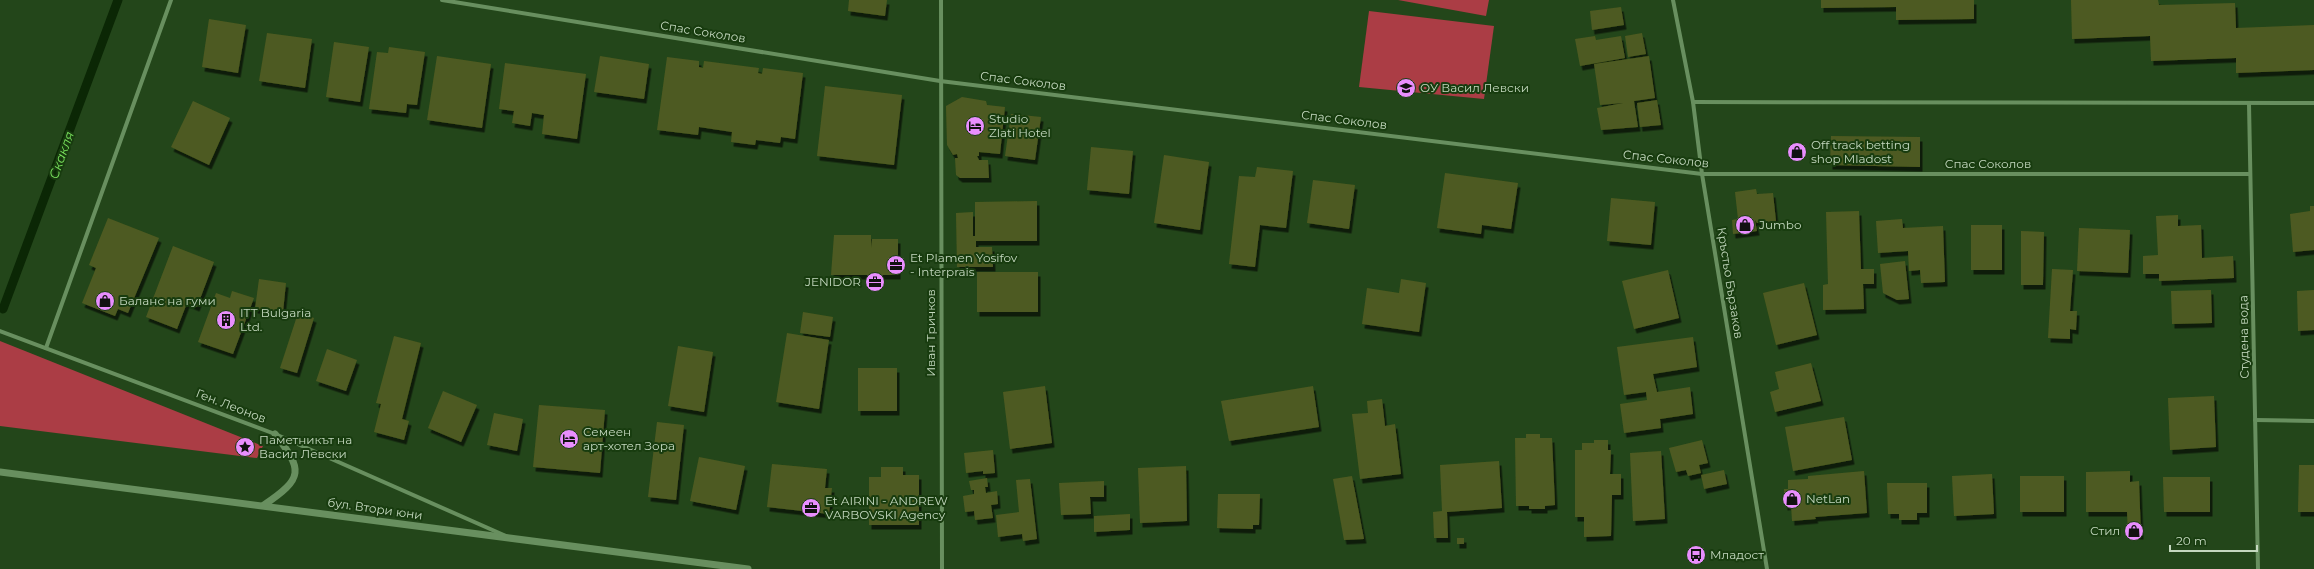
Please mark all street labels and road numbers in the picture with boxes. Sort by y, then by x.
street label: Спас Соколов [659,17,747,46]
street label: Спас Соколов [979,68,1067,93]
street label: Спас Соколов [1300,107,1388,132]
street label: Спас Соколов [1622,147,1710,170]
street label: Спас Соколов [1945,156,2031,171]
street label: Кръстьо Бързаков [1714,226,1747,340]
street label: Иван Тричков [923,289,938,377]
street label: Студена вода [2235,295,2252,379]
street label: Ген. Леонов [194,385,268,426]
street label: бул. Втори юни [327,494,424,523]

